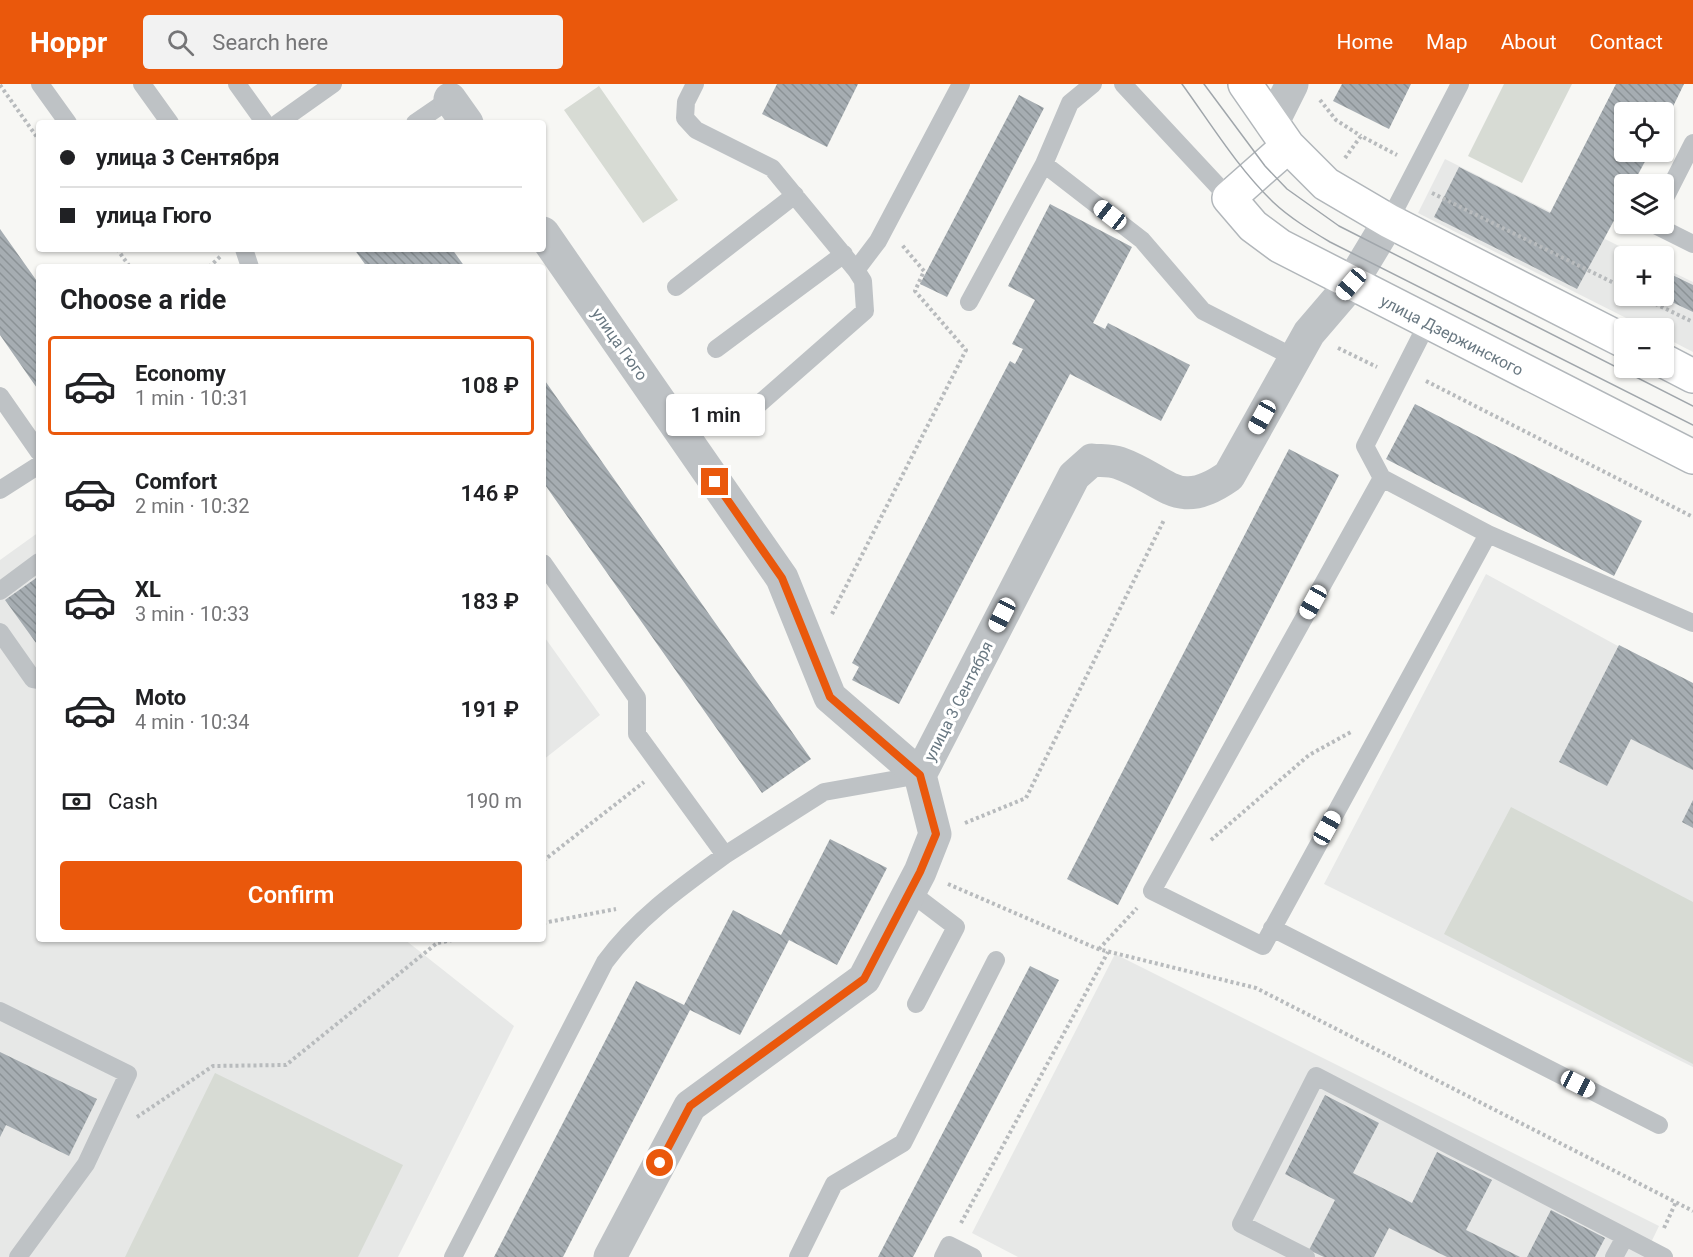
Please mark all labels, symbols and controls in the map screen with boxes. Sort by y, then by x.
search box [143,15,563,69]
text: Hoppr [30,26,107,59]
icon: search [164,26,197,59]
text: Search here [212,30,328,55]
text: Home [1337,30,1393,54]
text: Map [1426,30,1468,54]
text: About [1501,30,1557,54]
text: Contact [1590,30,1663,54]
map controls [1614,102,1674,378]
button: locate [1614,102,1674,162]
text: улица 3 Сентября [96,145,280,170]
button: layers [1614,174,1674,234]
car [1090,197,1130,233]
text: улица Гюго [96,203,212,228]
button: + [1614,246,1674,306]
car [1332,265,1370,303]
text: Choose a ride [60,284,226,316]
street label: улица Дзержинского [1377,291,1526,380]
street label: улица Гюго [588,304,651,384]
button: − [1614,318,1674,378]
icon: car [63,359,117,413]
text: Economy [135,361,226,386]
text: 108 ₽ [461,373,519,398]
text: 1 min · 10:31 [135,386,250,410]
callout: 1 min [666,395,764,437]
car [1245,397,1279,437]
text: 1 min [690,403,741,427]
icon: car [63,467,117,521]
route end [701,468,728,495]
text: Comfort [135,469,217,494]
text: 146 ₽ [461,481,519,506]
text: 2 min · 10:32 [135,494,250,518]
icon: car [63,575,117,629]
text: XL [135,577,161,602]
car [1296,582,1330,622]
text: 183 ₽ [461,589,519,614]
car [986,595,1018,635]
text: 3 min · 10:33 [135,602,250,626]
street label: улица 3 Сентября [920,638,997,764]
icon: car [63,683,117,737]
text: Moto [135,685,186,710]
text: 191 ₽ [461,697,519,722]
text: 4 min · 10:34 [135,710,250,734]
icon: cash [60,785,93,818]
text: Cash [108,789,158,814]
text: 190 m [466,789,522,813]
car [1310,808,1344,848]
button: Confirm [60,861,522,930]
car [1558,1068,1598,1100]
route start [646,1149,673,1176]

